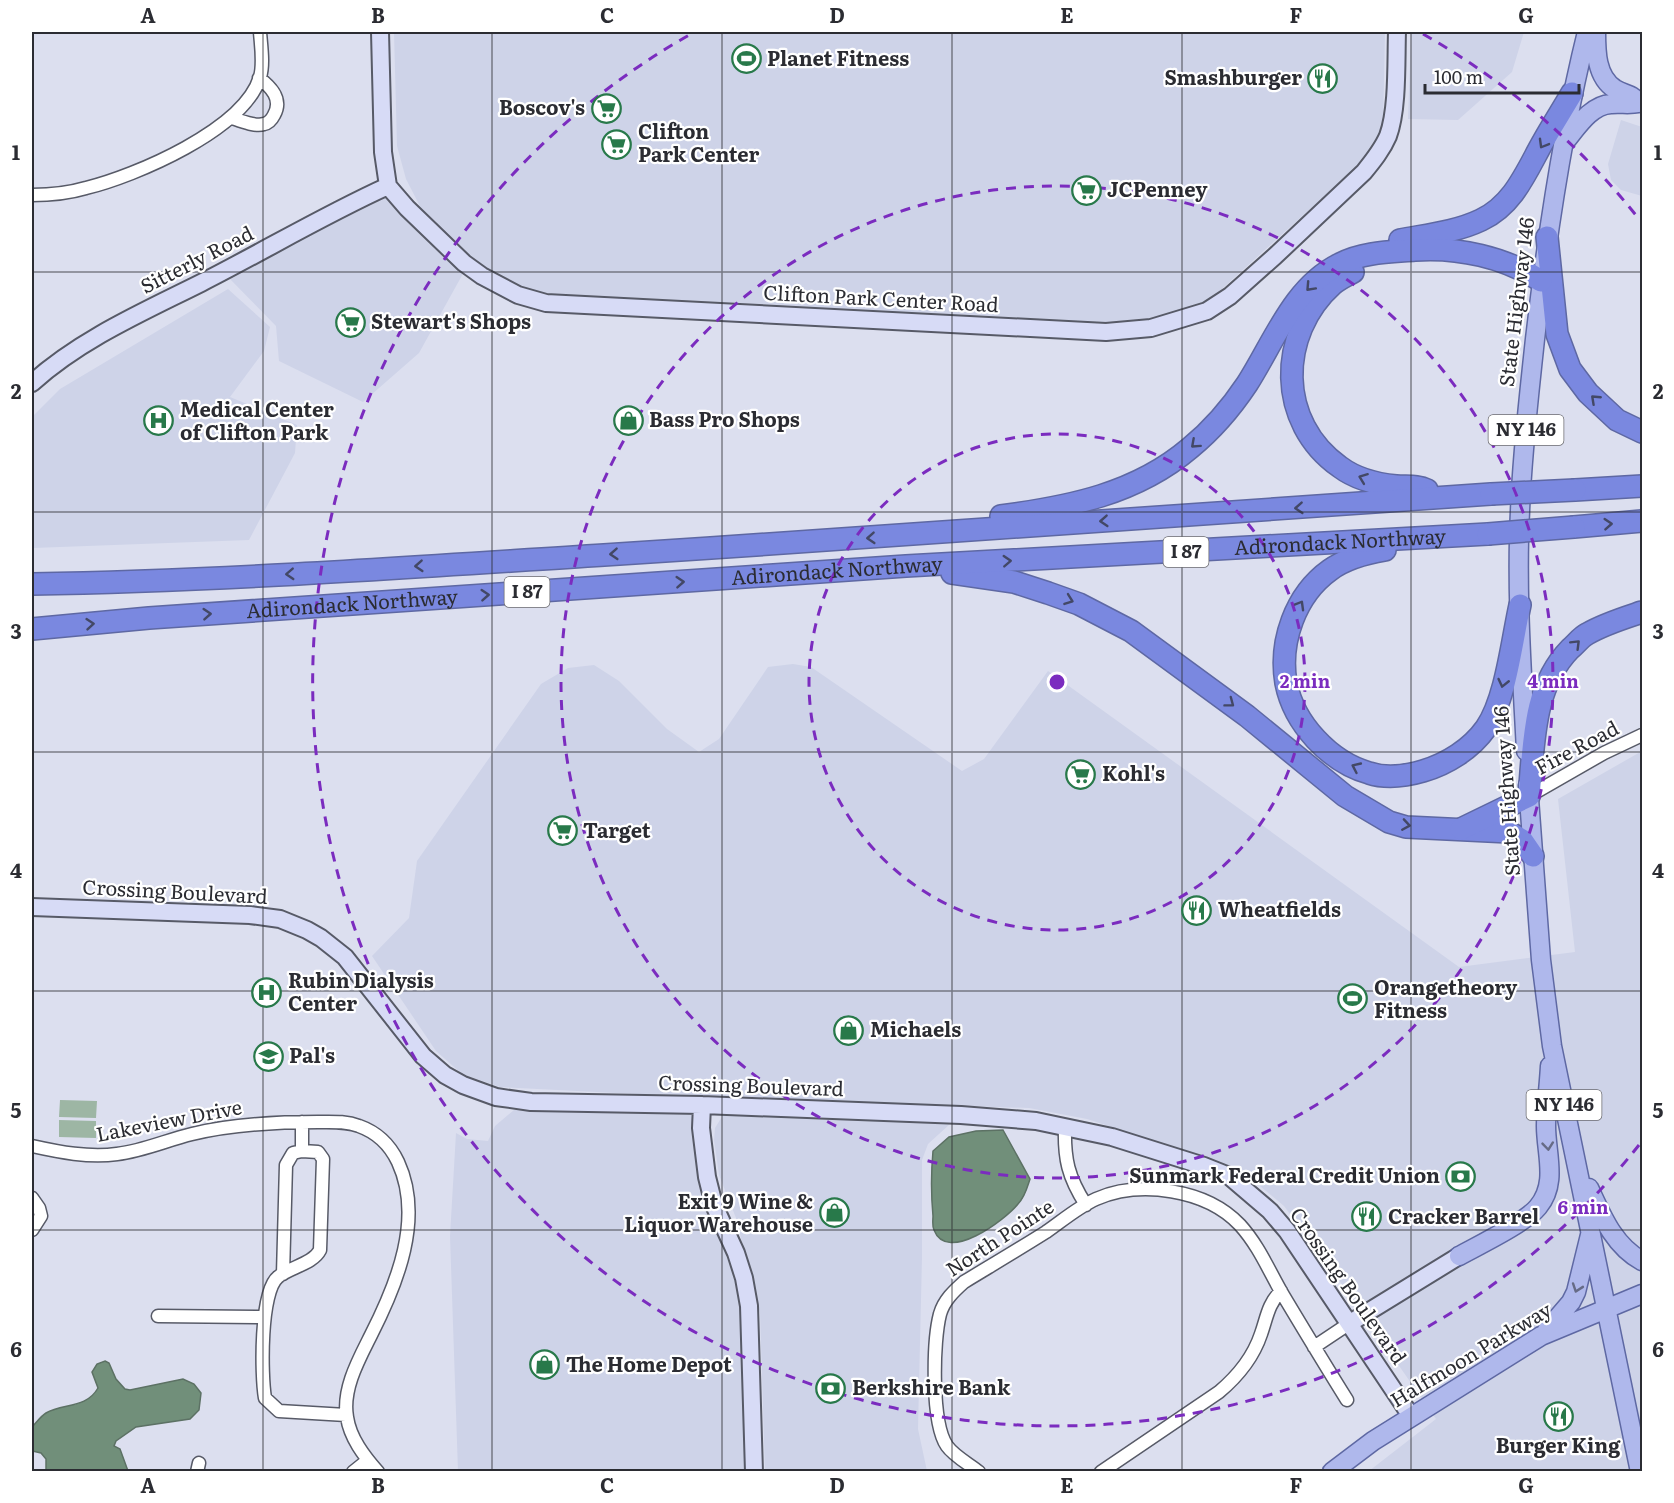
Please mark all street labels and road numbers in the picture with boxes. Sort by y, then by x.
street label: State Highway 146 [1490,215,1540,388]
street label: Sitterly Road [134,217,258,300]
street label: Clifton Park Center Road [763,276,999,318]
road number: NY 146 [1488,415,1564,445]
street label: Adirondack Northway [1233,519,1447,561]
road number: I 87 [1164,537,1208,567]
street label: Adirondack Northway [730,547,944,591]
road number: I 87 [504,577,550,607]
street label: Adirondack Northway [245,580,459,624]
street label: State Highway 146 [1484,705,1526,877]
street label: Fire Road [1529,712,1623,781]
street label: Crossing Boulevard [82,870,269,910]
street label: Crossing Boulevard [658,1066,844,1102]
street label: Lakeview Drive [93,1090,244,1148]
road number: NY 146 [1526,1090,1602,1120]
street label: North Pointe [939,1190,1059,1283]
street label: Crossing Boulevard [1284,1200,1415,1369]
street label: Halfmoon Parkway [1384,1293,1557,1413]

